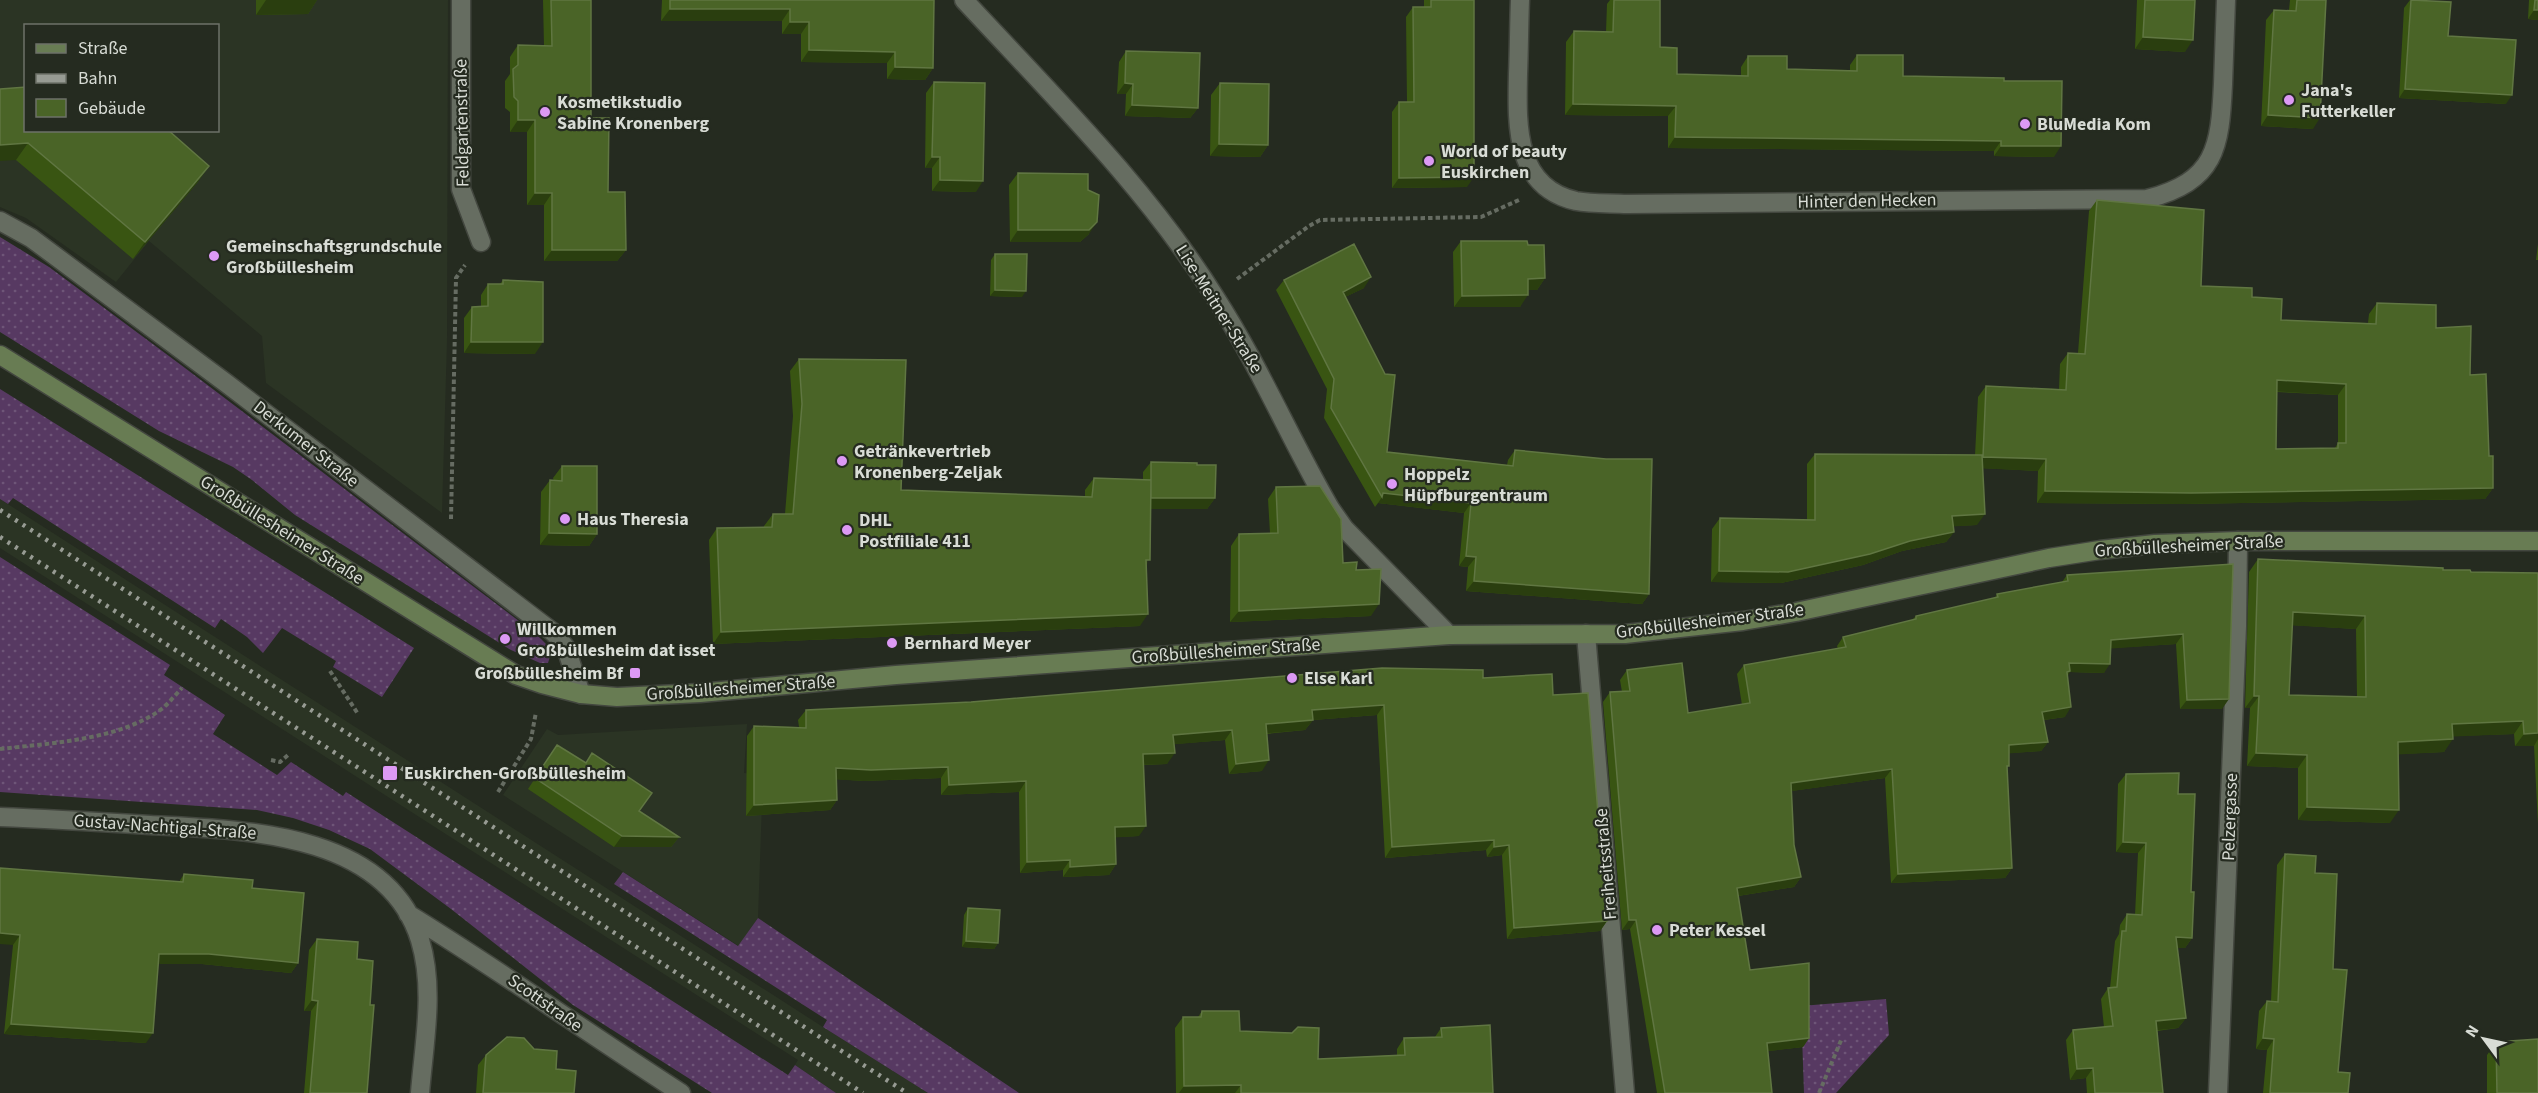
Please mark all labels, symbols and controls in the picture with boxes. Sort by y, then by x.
legend [24,24,219,132]
text: Straße [78,36,128,61]
street label: Feldgartenstraße [448,59,476,187]
text: Bahn [78,66,117,91]
place label: Jana's Futterkeller [2301,78,2396,124]
place label: Kosmetikstudio Sabine Kronenberg [557,90,710,136]
marker: Jana's Futterkeller [2282,93,2296,107]
text: Gebäude [78,96,146,121]
marker: Kosmetikstudio Sabine Kronenberg [538,105,552,119]
place label: BluMedia Kom [2037,112,2151,137]
marker: BluMedia Kom [2018,117,2032,131]
place label: World of beauty Euskirchen [1441,139,1568,185]
marker: World of beauty Euskirchen [1422,154,1436,168]
street label: Hinter den Hecken [1797,187,1937,215]
place label: Gemeinschaftsgrundschule Großbüllesheim [226,234,442,280]
street label: Lise-Meitner-Straße [1169,240,1269,378]
marker: Gemeinschaftsgrundschule Großbüllesheim [207,249,221,263]
street label: Derkumer Straße [248,395,364,493]
place label: Getränkevertrieb Kronenberg-Zeljak [854,439,1002,485]
marker: Getränkevertrieb Kronenberg-Zeljak [835,454,849,468]
place label: Hoppelz Hüpfburgentraum [1404,462,1548,508]
street label: Großbüllesheimer Straße [195,469,369,591]
marker: Hoppelz Hüpfburgentraum [1385,477,1399,491]
place label: Haus Theresia [577,507,689,532]
place label: DHL Postfiliale 411 [859,508,971,554]
marker: Haus Theresia [558,512,572,526]
marker: DHL Postfiliale 411 [840,523,854,537]
street label: Großbüllesheimer Straße [2094,529,2284,563]
street label: Großbüllesheimer Straße [1615,597,1805,645]
place label: Willkommen Großbüllesheim dat isset [517,617,716,663]
place label: Bernhard Meyer [904,631,1032,656]
marker: Willkommen Großbüllesheim dat isset [498,632,512,646]
street label: Großbüllesheimer Straße [1131,632,1321,670]
marker: Bernhard Meyer [885,636,899,650]
place label: Großbüllesheim Bf [474,661,624,686]
marker: Großbüllesheim Bf [628,666,642,680]
place label: Else Karl [1304,666,1373,691]
street label: Großbüllesheimer Straße [646,669,836,707]
marker: Else Karl [1285,671,1299,685]
place label: Euskirchen-Großbüllesheim [404,761,626,786]
marker: Euskirchen-Großbüllesheim [381,764,399,782]
street label: Pelzergasse [2216,773,2244,861]
street label: Freiheitsstraße [1589,807,1623,921]
street label: Gustav-Nachtigal-Straße [73,808,257,846]
place label: Peter Kessel [1669,918,1766,943]
marker: Peter Kessel [1650,923,1664,937]
street label: Scottstraße [503,968,587,1038]
north arrow [2454,1009,2514,1069]
text: N [2460,1021,2484,1042]

